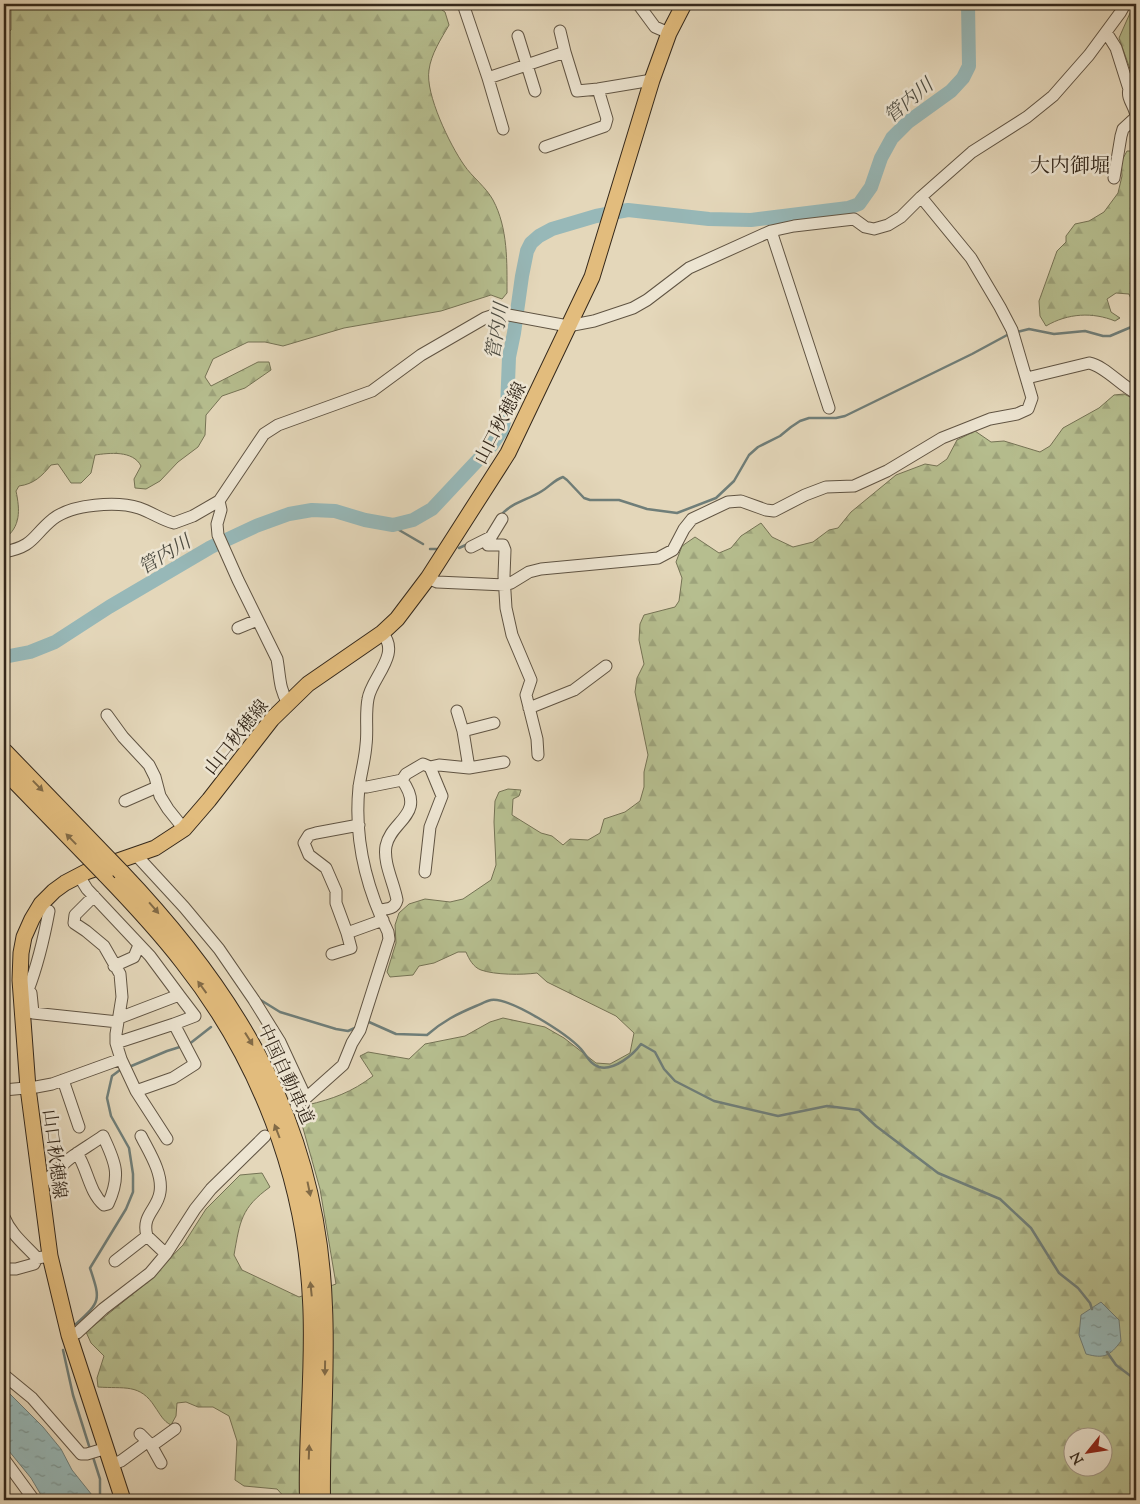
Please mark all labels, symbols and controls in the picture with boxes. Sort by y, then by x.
water label: 管内川 [879,72,942,131]
district label: 大内御堀 [1030,153,1110,182]
water label: 管内川 [481,299,517,362]
street label: 山口秋穂線 [469,378,534,470]
water label: 管内川 [134,529,198,582]
street label: 山口秋穂線 [199,695,276,781]
one-way arrow [32,780,44,792]
one-way arrow [65,833,77,845]
one-way arrow [148,901,160,913]
one-way arrow [197,981,207,994]
street label: 中国自動車道 [250,1020,319,1129]
one-way arrow [245,1032,254,1045]
street label: 山口秋穂線 [35,1108,71,1200]
one-way arrow [273,1123,281,1138]
one-way arrow [305,1182,313,1198]
one-way arrow [306,1281,314,1297]
one-way arrow [320,1360,328,1376]
north arrow [1062,1426,1112,1476]
one-way arrow [305,1443,313,1459]
text: N [1067,1448,1090,1467]

